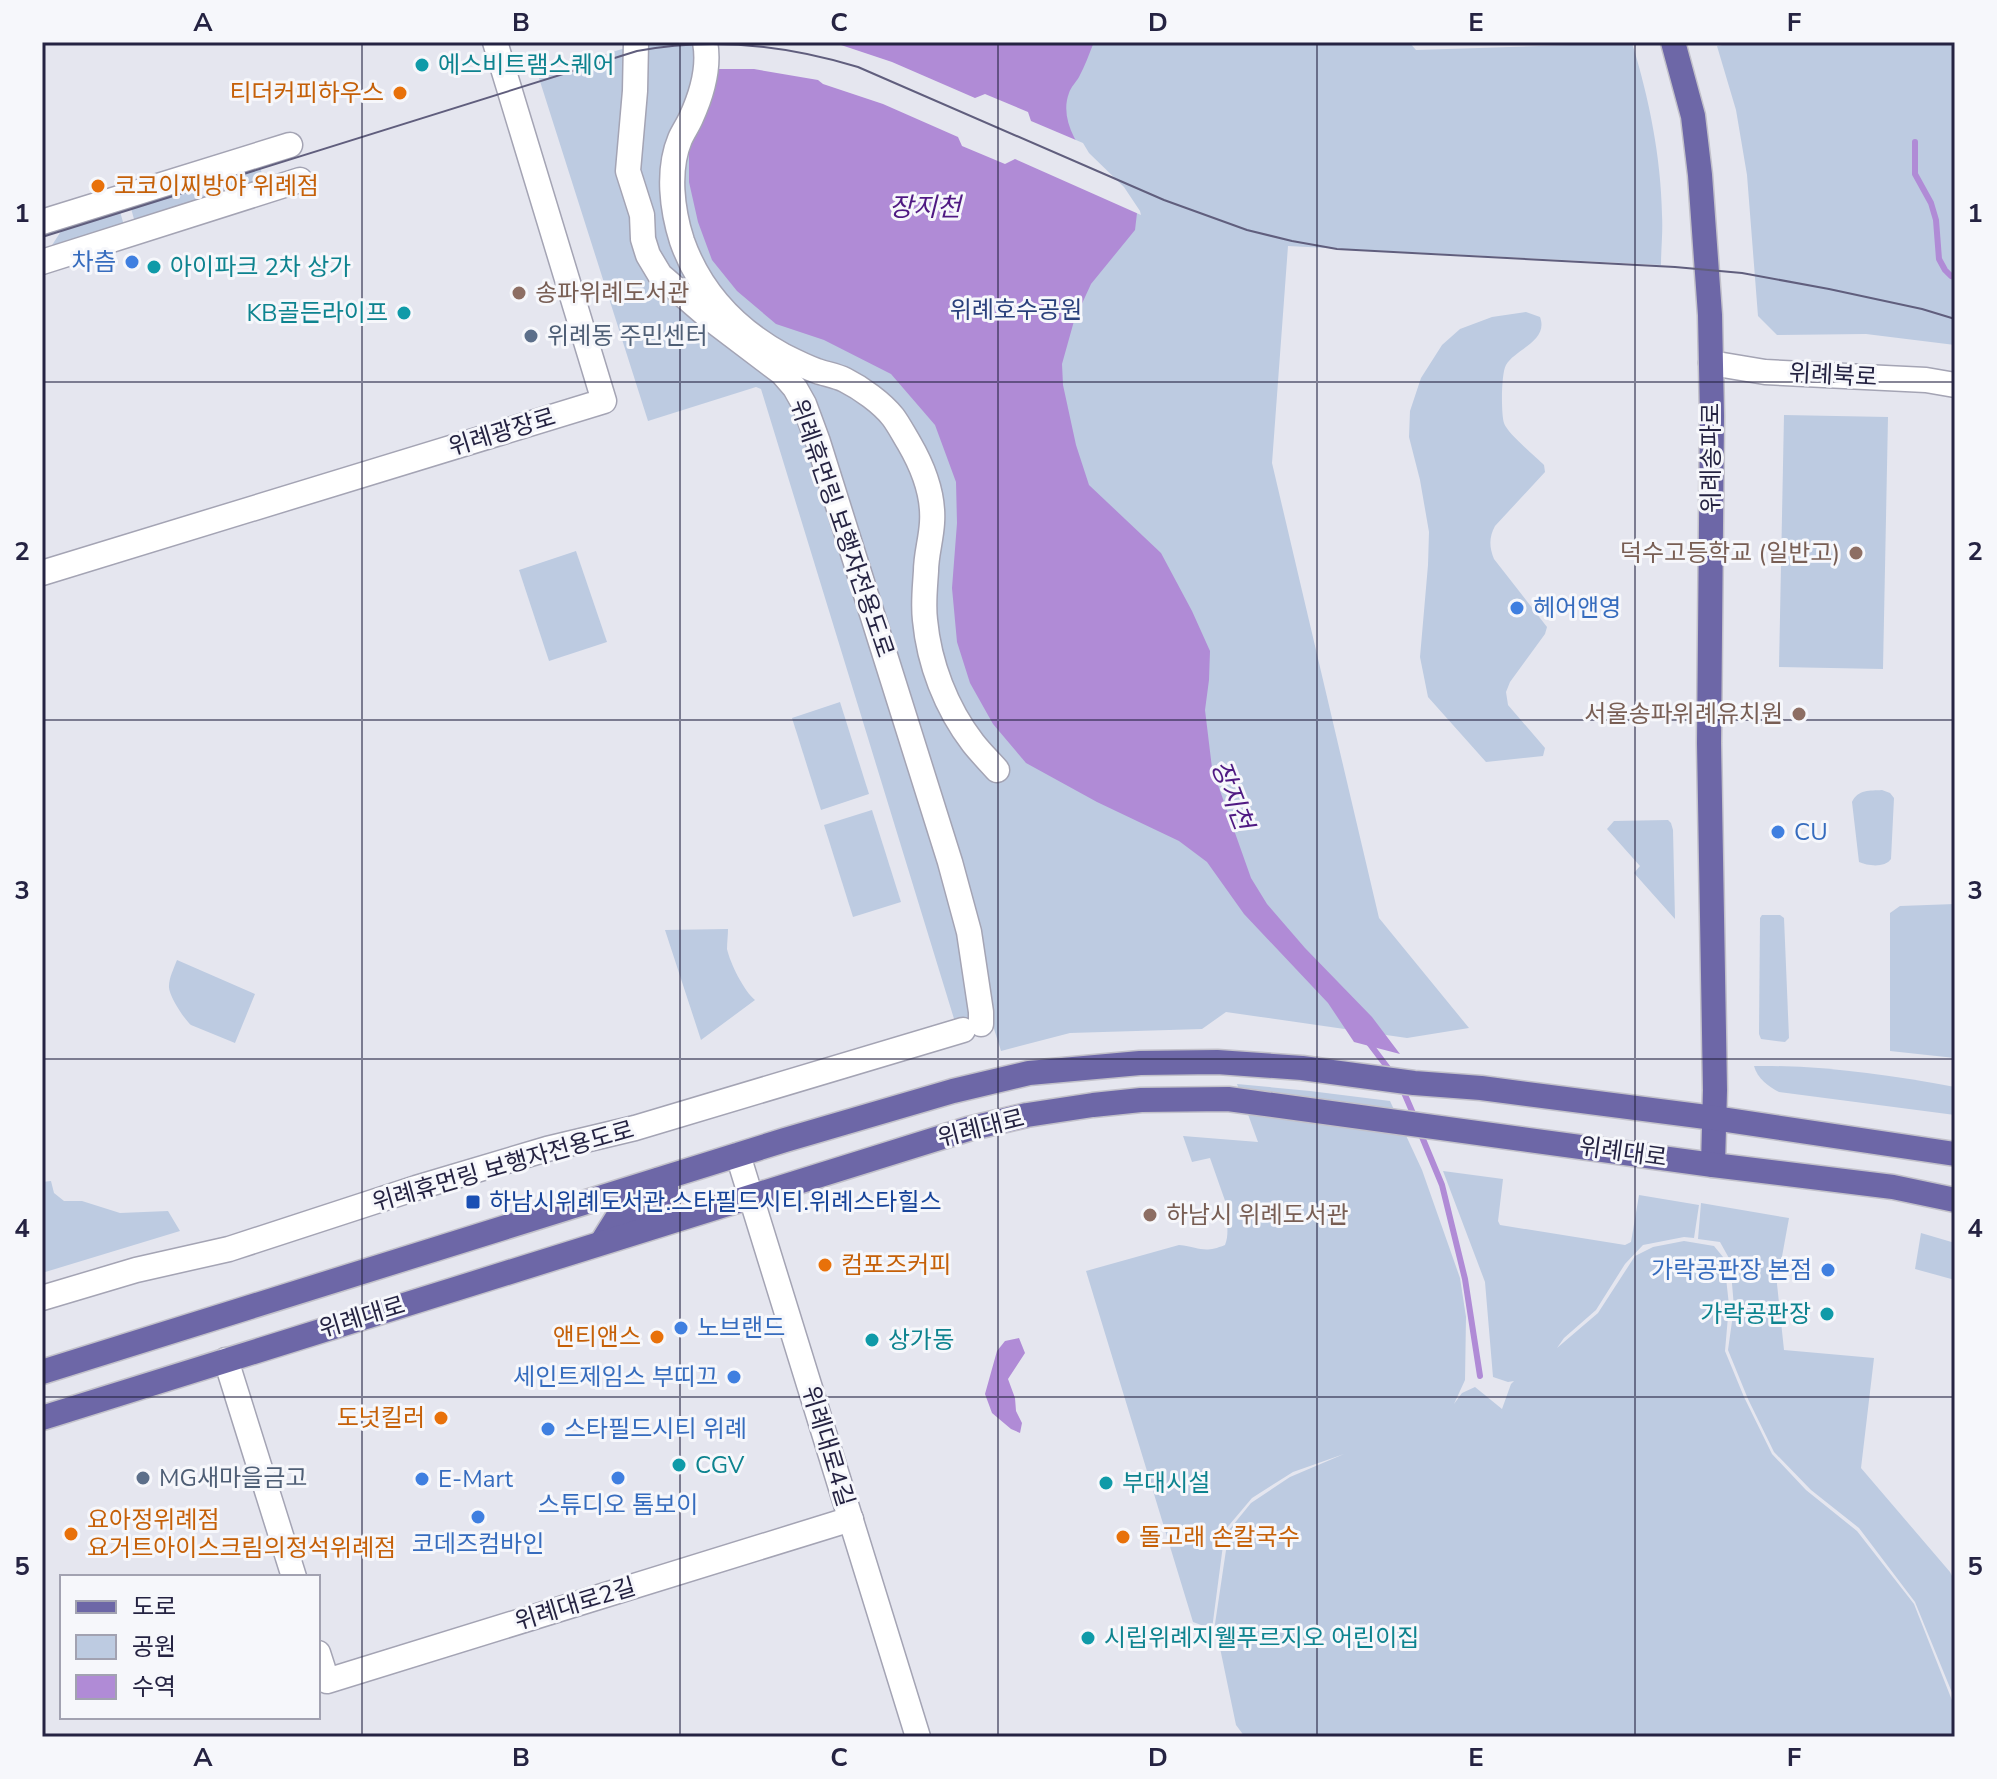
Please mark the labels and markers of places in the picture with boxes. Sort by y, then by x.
place label: 에스비트램스퀘어 [438,49,615,81]
marker: 에스비트램스퀘어 [413,56,431,74]
place label: 티더커피하우스 [229,77,384,109]
marker: 티더커피하우스 [391,84,409,102]
place label: 코코이찌방야 위례점 [114,170,319,202]
marker: 코코이찌방야 위례점 [89,177,107,195]
place label: 차츰 [72,246,116,278]
place label: 아이파크 2차 상가 [170,251,351,283]
marker: 차츰 [123,253,141,271]
marker: 아이파크 2차 상가 [145,258,163,276]
place label: 송파위례도서관 [535,277,690,309]
marker: 송파위례도서관 [510,284,528,302]
place label: KB골든라이프 [246,297,388,329]
marker: KB골든라이프 [395,304,413,322]
place label: 위례동 주민센터 [547,320,708,352]
marker: 위례동 주민센터 [522,327,540,345]
place label: 덕수고등학교 (일반고) [1620,537,1840,569]
marker: 덕수고등학교 (일반고) [1847,544,1865,562]
place label: 헤어앤영 [1533,592,1621,624]
marker: 헤어앤영 [1508,599,1526,617]
place label: 서울송파위례유치원 [1584,698,1783,730]
marker: 서울송파위례유치원 [1790,705,1808,723]
place label: CU [1794,816,1828,848]
marker: CU [1769,823,1787,841]
place label: 하남시위례도서관.스타필드시티.위례스타힐스 [489,1186,942,1218]
marker: 하남시위례도서관.스타필드시티.위례스타힐스 [464,1193,482,1211]
place label: 하남시 위례도서관 [1166,1199,1349,1231]
marker: 하남시 위례도서관 [1141,1206,1159,1224]
place label: 컴포즈커피 [841,1249,951,1281]
place label: 가락공판장 본점 [1651,1254,1812,1286]
marker: 컴포즈커피 [816,1256,834,1274]
marker: 가락공판장 본점 [1819,1261,1837,1279]
place label: 가락공판장 [1701,1298,1811,1330]
marker: 가락공판장 [1818,1305,1836,1323]
place label: 노브랜드 [697,1312,785,1344]
marker: 노브랜드 [672,1319,690,1337]
place label: 앤티앤스 [553,1321,641,1353]
place label: 상가동 [888,1324,954,1356]
marker: 앤티앤스 [648,1328,666,1346]
marker: 상가동 [863,1331,881,1349]
place label: 세인트제임스 부띠끄 [513,1361,718,1393]
marker: 세인트제임스 부띠끄 [725,1368,743,1386]
place label: 도넛킬러 [337,1402,425,1434]
marker: 도넛킬러 [432,1409,450,1427]
place label: 스타필드시티 위례 [564,1413,747,1445]
marker: 스타필드시티 위례 [539,1420,557,1438]
place label: CGV [695,1449,745,1481]
marker: CGV [670,1456,688,1474]
place label: MG새마을금고 [159,1462,307,1494]
place label: E-Mart [438,1463,514,1495]
place label: 부대시설 [1122,1467,1210,1499]
marker: MG새마을금고 [134,1469,152,1487]
marker: 스튜디오 톰보이 [609,1469,627,1487]
marker: E-Mart [413,1470,431,1488]
marker: 부대시설 [1097,1474,1115,1492]
place label: 스튜디오 톰보이 [538,1489,698,1521]
place label: 요아정위례점 요거트아이스크림의정석위례점 [87,1504,396,1564]
marker: 코데즈컴바인 [469,1508,487,1526]
place label: 돌고래 손칼국수 [1139,1521,1300,1553]
marker: 요아정위례점 요거트아이스크림의정석위례점 [62,1525,80,1543]
place label: 코데즈컴바인 [412,1528,544,1560]
marker: 돌고래 손칼국수 [1114,1528,1132,1546]
place label: 시립위례지웰푸르지오 어린이집 [1104,1622,1419,1654]
marker: 시립위례지웰푸르지오 어린이집 [1079,1629,1097,1647]

